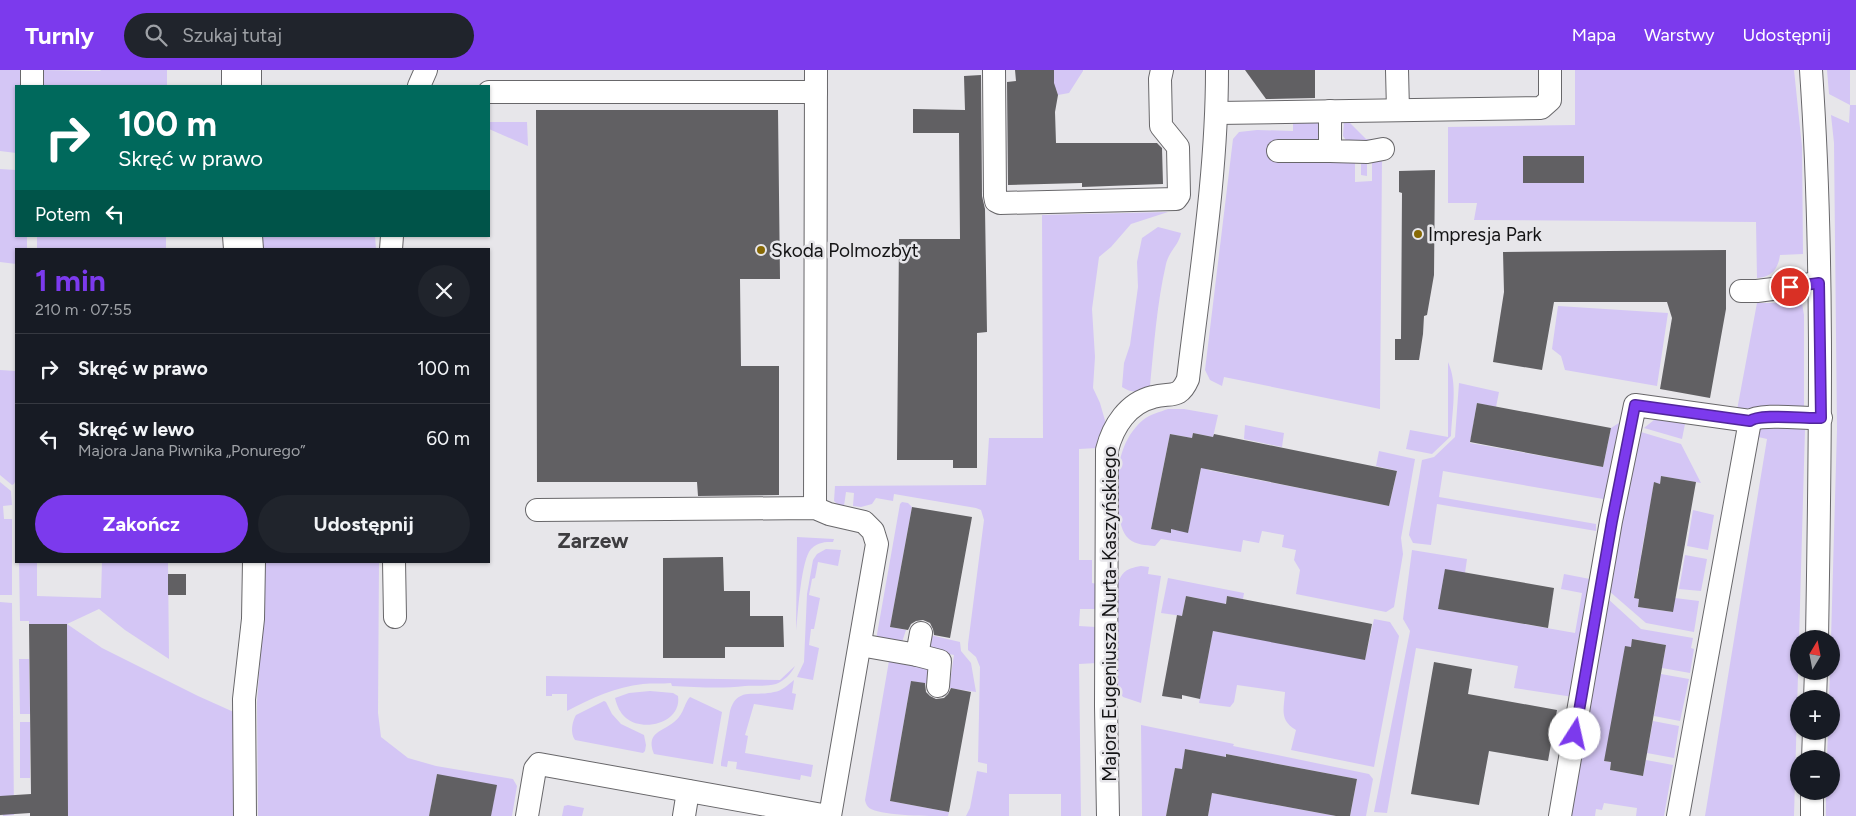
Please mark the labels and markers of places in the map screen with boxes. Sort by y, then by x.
place label: Impresja Park [1428,223,1543,246]
marker: Impresja Park [1412,228,1424,240]
place label: Skoda Polmozbyt [771,239,919,262]
marker: Skoda Polmozbyt [755,244,767,256]
pin [1769,266,1811,308]

